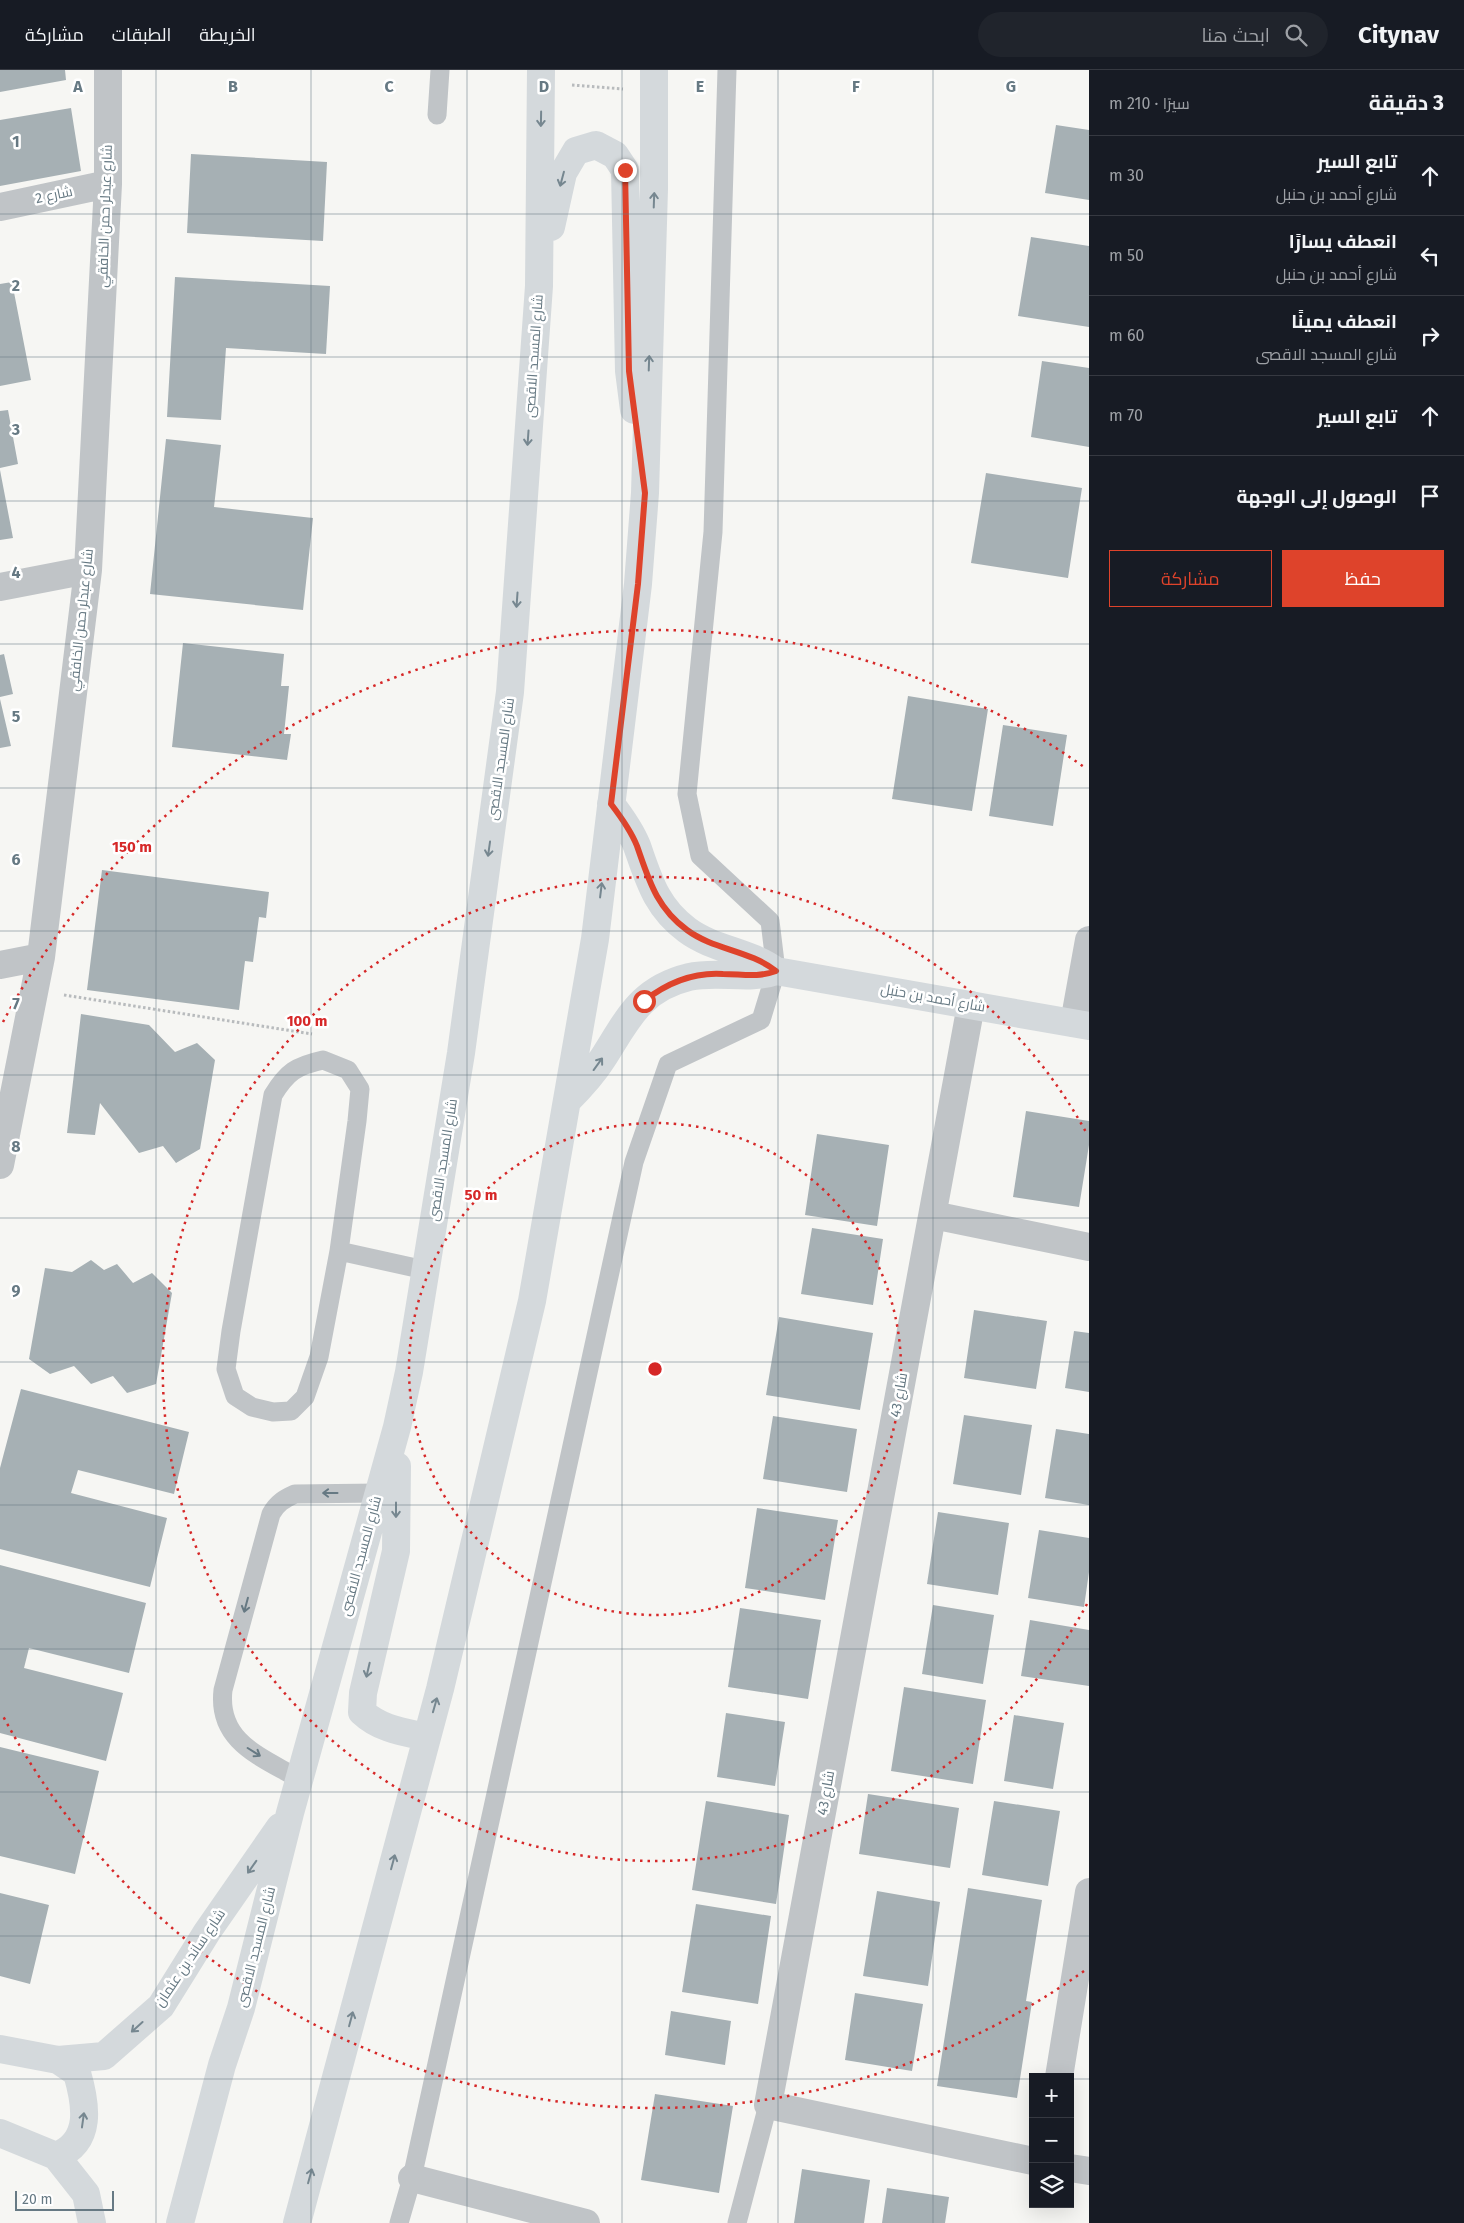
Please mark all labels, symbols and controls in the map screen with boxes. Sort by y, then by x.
search box [978,12,1328,57]
icon: search [1282,21,1310,49]
text: Citynav [1358,21,1439,49]
text: مشاركة [25,24,84,46]
text: الطبقات [112,24,171,46]
text: الخريطة [199,24,256,46]
text: ابحث هنا [1201,24,1270,47]
text: A [72,77,83,96]
text: B [228,77,238,96]
text: C [384,77,394,96]
text: D [539,77,549,96]
text: E [696,77,704,96]
text: F [852,77,860,96]
text: G [1006,77,1016,96]
text: 3 دقيقة [1369,90,1444,116]
text: سيرًا · 210 m [1109,94,1190,113]
one-way arrow [536,110,546,126]
text: 1 [12,132,20,151]
street label: شارع عبدلر حمن الخافقي [94,144,119,288]
text: تابع السير [1317,150,1397,173]
route end [614,159,637,182]
icon: ahead [1416,162,1444,190]
text: 30 m [1109,166,1144,185]
one-way arrow [557,170,566,186]
street label: شارع 2 [34,183,74,207]
text: شارع أحمد بن حنبل [1276,185,1397,204]
one-way arrow [649,193,658,209]
text: انعطف يسارًا [1289,230,1397,253]
icon: left [1416,242,1444,270]
text: 50 m [1109,246,1144,265]
text: شارع أحمد بن حنبل [1276,265,1397,284]
text: 2 [12,276,20,295]
street label: شارع المسجد الاقصى [521,294,547,418]
text: انعطف يمينًا [1291,310,1397,333]
icon: right [1416,322,1444,350]
text: 60 m [1109,326,1144,345]
text: شارع المسجد الاقصى [1256,345,1397,364]
one-way arrow [644,355,653,371]
icon: ahead [1416,402,1444,430]
text: تابع السير [1317,405,1397,428]
text: 70 m [1109,406,1143,425]
text: 3 [11,420,20,439]
one-way arrow [524,430,533,446]
icon: arrive [1416,482,1444,510]
text: الوصول إلى الوجهة [1237,485,1397,508]
street label: شارع عبدلر حمن الخافقي [65,548,100,692]
button: مشاركة [1109,550,1272,607]
button: حفظ [1282,550,1444,607]
text: 4 [11,563,21,582]
one-way arrow [512,592,521,608]
street label: شارع المسجد الاقصى [484,697,518,821]
text: 5 [12,707,21,726]
text: 150 m [112,838,152,856]
one-way arrow [484,840,494,856]
text: 6 [11,850,21,869]
one-way arrow [596,883,606,899]
street label: شارع أحمد بن حنبل [879,979,987,1016]
route start [633,990,656,1013]
text: 7 [12,994,20,1013]
text: 100 m [287,1012,327,1030]
one-way arrow [593,1058,603,1072]
street label: شارع المسجد الاقصى [425,1098,461,1222]
text: 8 [11,1137,21,1156]
text: 50 m [464,1186,498,1204]
text: 9 [12,1281,21,1300]
centre of rings [646,1360,664,1378]
street label: شارع 43 [887,1371,911,1419]
one-way arrow [322,1488,338,1498]
street label: شارع المسجد الاقصى [337,1494,385,1618]
one-way arrow [391,1502,401,1518]
one-way arrow [241,1597,251,1613]
one-way arrow [363,1661,372,1677]
one-way arrow [431,1697,441,1713]
one-way arrow [247,1747,261,1757]
street label: شارع 43 [814,1769,838,1817]
one-way arrow [389,1854,398,1870]
one-way arrow [247,1860,257,1874]
street label: شارع المسجد الاقصى [233,1885,279,2009]
street label: شارع ساند بن عثمان [151,1906,229,2010]
one-way arrow [347,2011,357,2027]
one-way arrow [131,2021,144,2032]
map controls [1029,2073,1074,2208]
button: + [1029,2073,1074,2118]
one-way arrow [78,2113,88,2129]
button: − [1029,2118,1074,2163]
button: layers [1029,2163,1074,2208]
one-way arrow [305,2168,315,2184]
scale bar [15,2188,114,2211]
text: 20 m [22,2191,52,2208]

